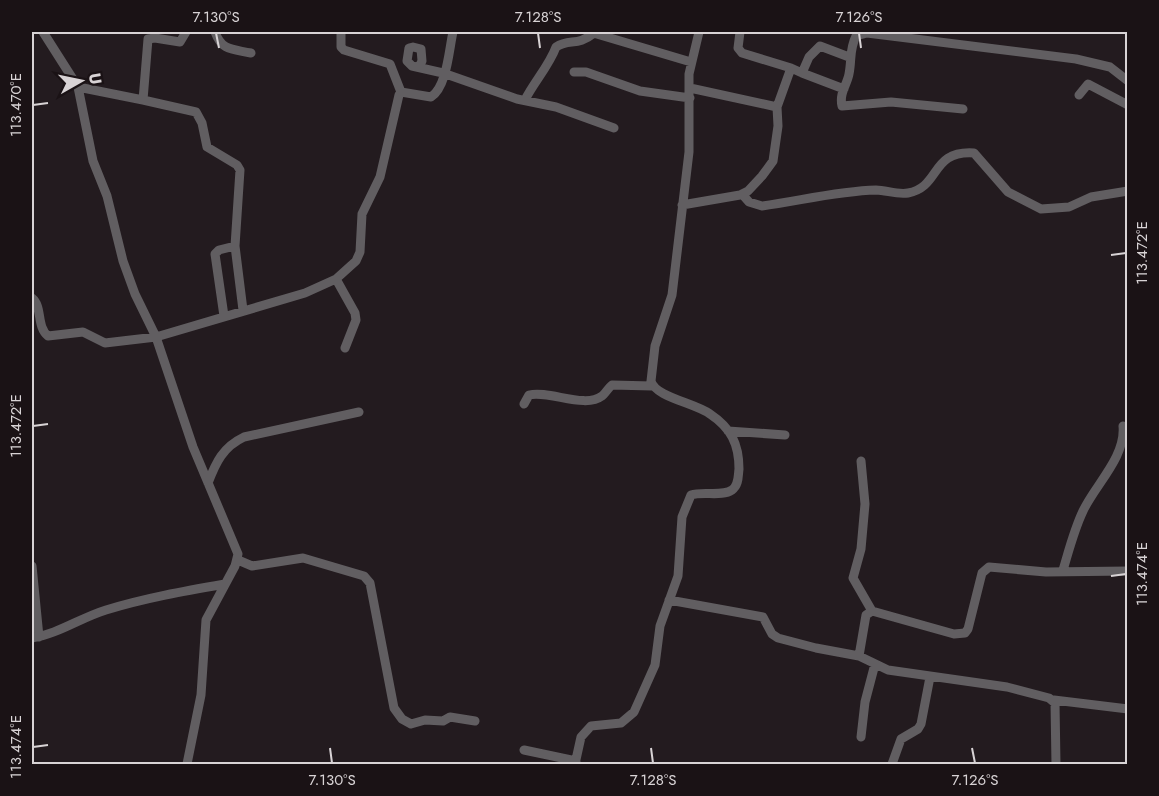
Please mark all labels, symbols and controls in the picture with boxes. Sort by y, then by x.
text: 7.130°S [192,6,240,28]
text: 7.128°S [515,6,561,28]
text: 7.126°S [835,6,883,28]
north arrow [51,51,111,111]
text: U [83,71,108,86]
text: 113.470°E [5,73,27,137]
text: 113.472°E [1131,221,1153,285]
text: 113.472°E [5,394,27,458]
text: 113.474°E [1131,542,1153,606]
text: 113.474°E [5,715,27,779]
text: 7.130°S [308,769,356,791]
text: 7.128°S [630,769,676,791]
text: 7.126°S [951,769,999,791]

